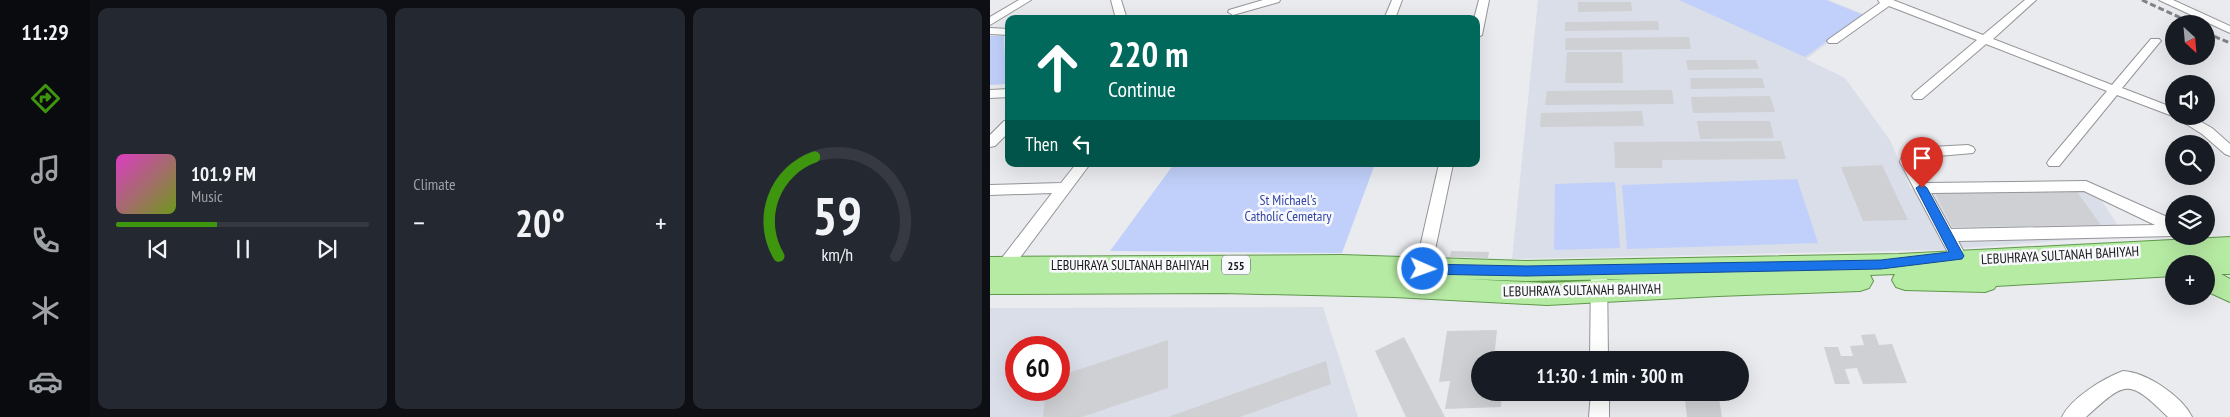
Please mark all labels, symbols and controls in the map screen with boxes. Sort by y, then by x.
north arrow [2165,15,2215,65]
map controls [2165,15,2215,305]
text: 11:29 [21,18,69,46]
text: 220 m [1108,31,1189,77]
icon: ahead [1025,35,1090,100]
text: Continue [1108,75,1176,103]
button: sound [2165,75,2215,125]
icon: directions [28,81,63,116]
icon: left [1068,130,1096,158]
text: Then [1025,132,1058,156]
button: search [2165,135,2215,185]
pin [1901,137,1943,188]
icon: arrive [1908,144,1936,172]
icon: music [28,152,63,187]
text: 101.9 FM [191,162,256,186]
text: Climate [413,174,456,194]
text: 59 [812,182,862,249]
text: Music [191,186,223,206]
park label: St Michael's Catholic Cemetary [1244,191,1332,225]
button: layers [2165,195,2215,245]
text: 20° [515,198,565,247]
text: − [413,204,425,241]
text: + [655,204,667,241]
icon: phone [28,223,63,258]
icon: previous [144,235,172,263]
icon: pause [229,235,257,263]
icon: next [313,235,341,263]
position arrow [1396,242,1448,294]
street label: LEBUHRAYA SULTANAH BAHIYAH [1981,242,2139,268]
text: km/h [821,243,853,266]
button: + [2165,255,2215,305]
street label: LEBUHRAYA SULTANAH BAHIYAH [1051,256,1209,274]
road number: 255 [1222,256,1250,274]
street label: LEBUHRAYA SULTANAH BAHIYAH [1503,280,1661,300]
icon: climate [28,293,63,328]
speed limit sign: 60 [1005,336,1070,401]
icon: car [28,364,63,399]
text: 11:30 · 1 min · 300 m [1537,364,1683,388]

